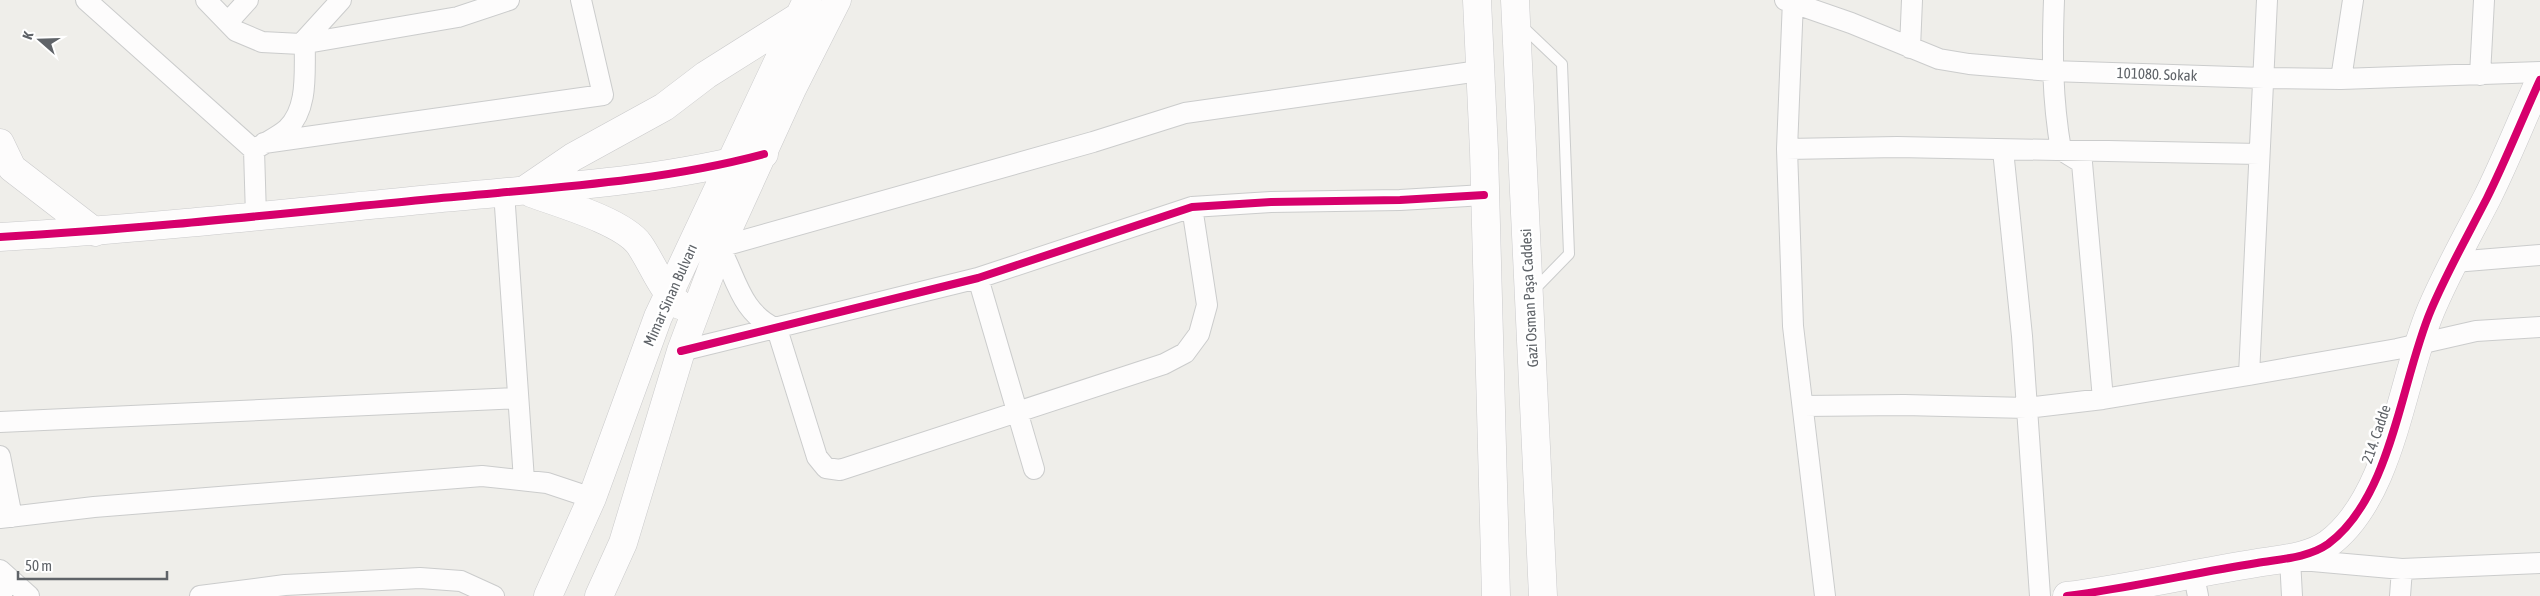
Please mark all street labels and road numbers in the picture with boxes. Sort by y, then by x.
street label: 101080. Sokak [2116,64,2198,84]
street label: Gazi Osman Paşa Caddesi [1517,228,1541,368]
street label: Mimar Sinan Bulvarı [640,241,700,349]
street label: 214. Cadde [2358,402,2394,465]

